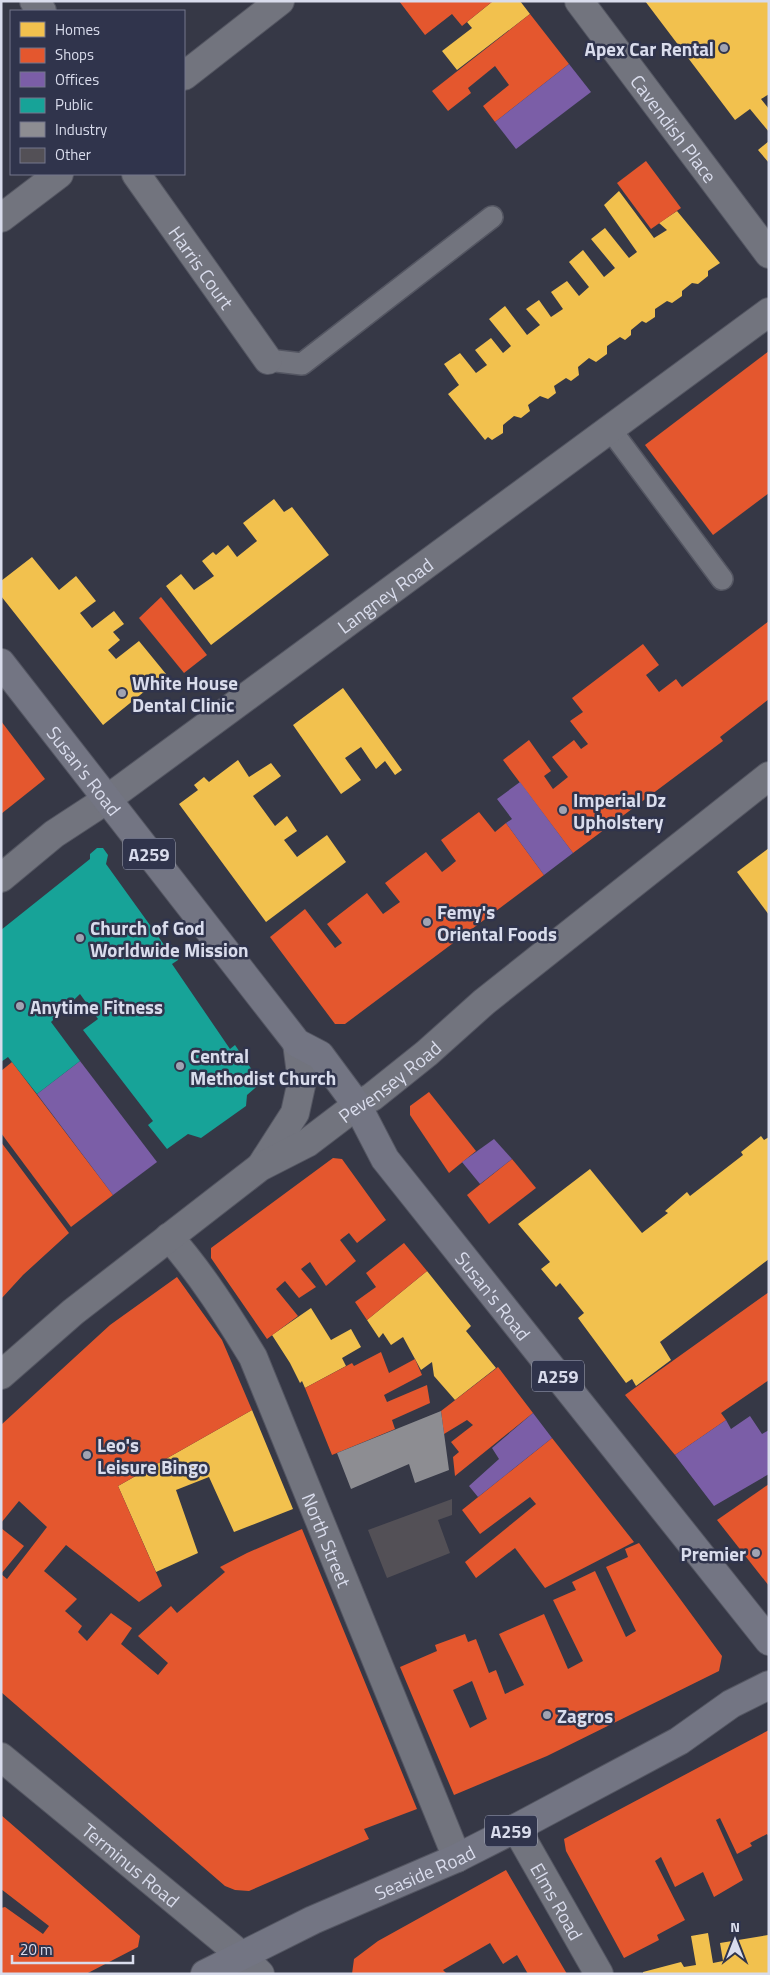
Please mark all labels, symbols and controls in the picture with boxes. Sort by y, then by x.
legend [10,10,185,175]
text: Homes [55,18,100,41]
place label: Apex Car Rental [584,34,714,63]
marker: Apex Car Rental [718,42,730,54]
text: Shops [55,43,94,66]
text: Offices [55,68,99,91]
street label: Cavendish Place [624,68,725,188]
text: Public [55,93,93,116]
text: Industry [55,118,107,141]
text: Other [55,143,91,166]
street label: Harris Court [162,219,242,315]
street label: Langney Road [331,550,439,640]
place label: White House Dental Clinic [132,668,238,719]
marker: White House Dental Clinic [116,687,128,699]
street label: Susan's Road [40,719,129,821]
place label: Imperial Dz Upholstery [573,785,666,836]
marker: Imperial Dz Upholstery [557,804,569,816]
road number: A259 [123,839,175,870]
place label: Femy's Oriental Foods [437,897,557,948]
place label: Church of God Worldwide Mission [90,913,249,964]
marker: Femy's Oriental Foods [421,916,433,928]
marker: Church of God Worldwide Mission [74,932,86,944]
place label: Anytime Fitness [30,992,163,1021]
marker: Anytime Fitness [14,1000,26,1012]
street label: Pevensey Road [331,1033,447,1129]
place label: Central Methodist Church [190,1041,336,1092]
marker: Central Methodist Church [174,1060,186,1072]
street label: Susan's Road [449,1245,538,1346]
road number: A259 [532,1360,584,1392]
place label: Leo's Leisure Bingo [97,1430,208,1481]
marker: Leo's Leisure Bingo [81,1449,93,1461]
street label: North Street [295,1488,360,1592]
place label: Premier [680,1539,746,1568]
marker: Premier [750,1547,762,1559]
place label: Zagros [557,1701,613,1730]
marker: Zagros [541,1709,553,1721]
street label: Terminus Road [76,1815,186,1914]
road number: A259 [485,1815,537,1846]
street label: Seaside Road [369,1837,480,1907]
street label: Elms Road [524,1857,591,1945]
north arrow [710,1915,760,1965]
text: N [730,1916,740,1937]
scale bar [12,1932,134,1964]
text: 20 m [20,1938,53,1961]

